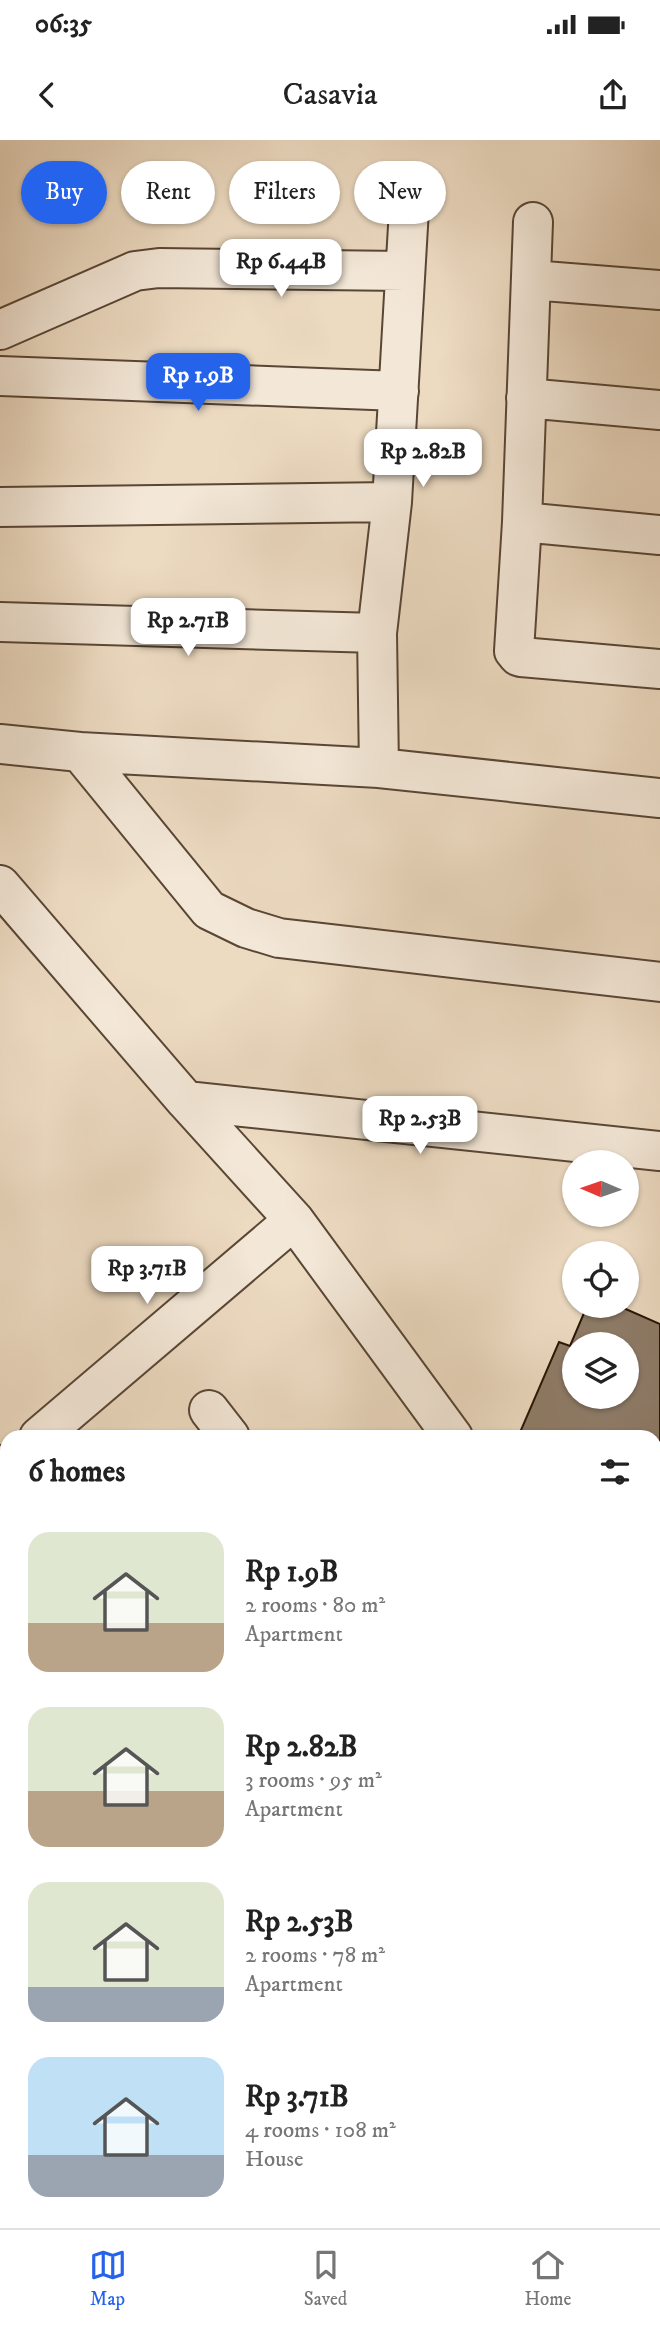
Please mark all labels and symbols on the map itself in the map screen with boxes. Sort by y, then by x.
pin: Rp 6.44B [209,240,353,299]
pin: Rp 1.9B [133,354,263,413]
pin: Rp 2.82B [351,430,495,489]
pin: Rp 2.71B [116,598,260,658]
pin: Rp 2.53B [348,1096,492,1156]
north arrow [562,1150,639,1227]
pin: Rp 3.71B [75,1246,219,1306]

